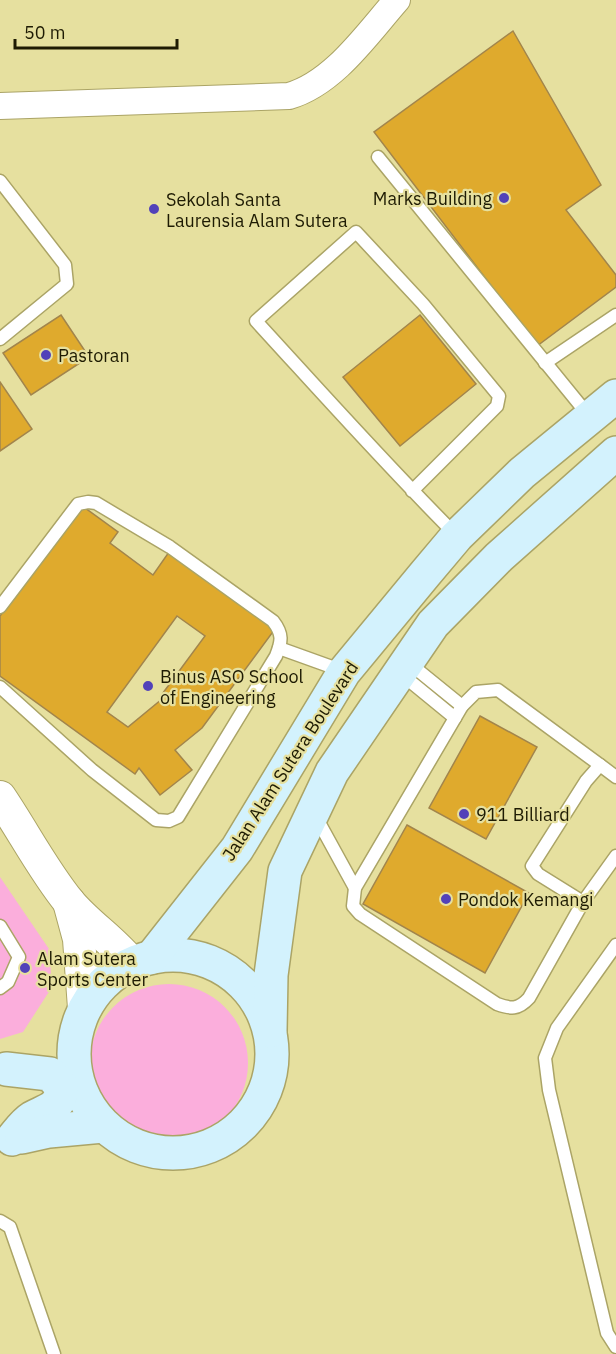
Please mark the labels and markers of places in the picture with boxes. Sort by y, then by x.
place label: Marks Building [373,187,492,210]
place label: Sekolah Santa Laurensia Alam Sutera [166,188,348,232]
marker: Marks Building [497,191,511,205]
marker: Sekolah Santa Laurensia Alam Sutera [147,202,161,216]
place label: Pastoran [58,344,130,367]
marker: Pastoran [39,348,53,362]
place label: Binus ASO School of Engineering [160,665,304,709]
marker: Binus ASO School of Engineering [141,679,155,693]
place label: 911 Billiard [476,803,570,826]
marker: 911 Billiard [457,807,471,821]
place label: Pondok Kemangi [458,888,594,911]
marker: Pondok Kemangi [439,892,453,906]
place label: Alam Sutera Sports Center [37,947,148,991]
marker: Alam Sutera Sports Center [18,961,32,975]

